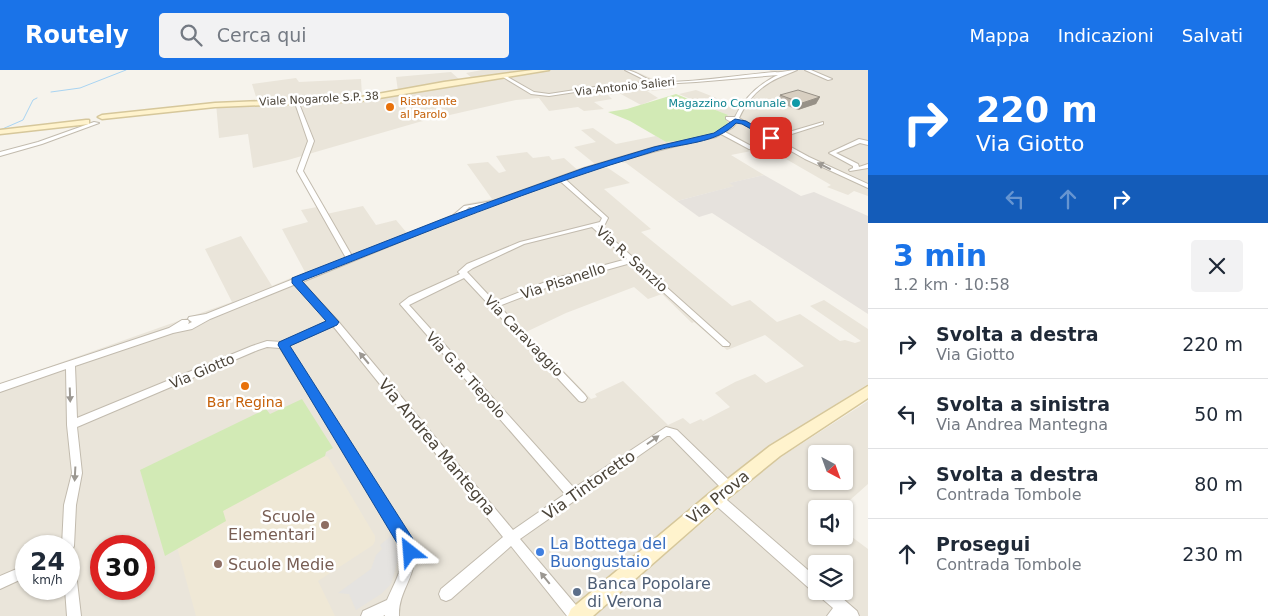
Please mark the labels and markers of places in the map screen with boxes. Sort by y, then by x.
place label: Ristorante al Parolo [400,95,457,121]
place label: Magazzino Comunale [669,97,786,110]
marker: Magazzino Comunale [790,97,802,109]
marker: Ristorante al Parolo [384,101,396,113]
pin [750,117,792,159]
marker: Bar Regina [239,380,251,392]
place label: Bar Regina [207,394,283,410]
place label: Scuole Elementari [228,507,315,544]
marker: Scuole Elementari [319,519,331,531]
place label: La Bottega del Buongustaio [550,534,666,571]
marker: La Bottega del Buongustaio [534,546,546,558]
place label: Scuole Medie [228,555,334,574]
marker: Scuole Medie [212,558,224,570]
place label: Banca Popolare di Verona [587,574,711,611]
marker: Banca Popolare di Verona [571,586,583,598]

